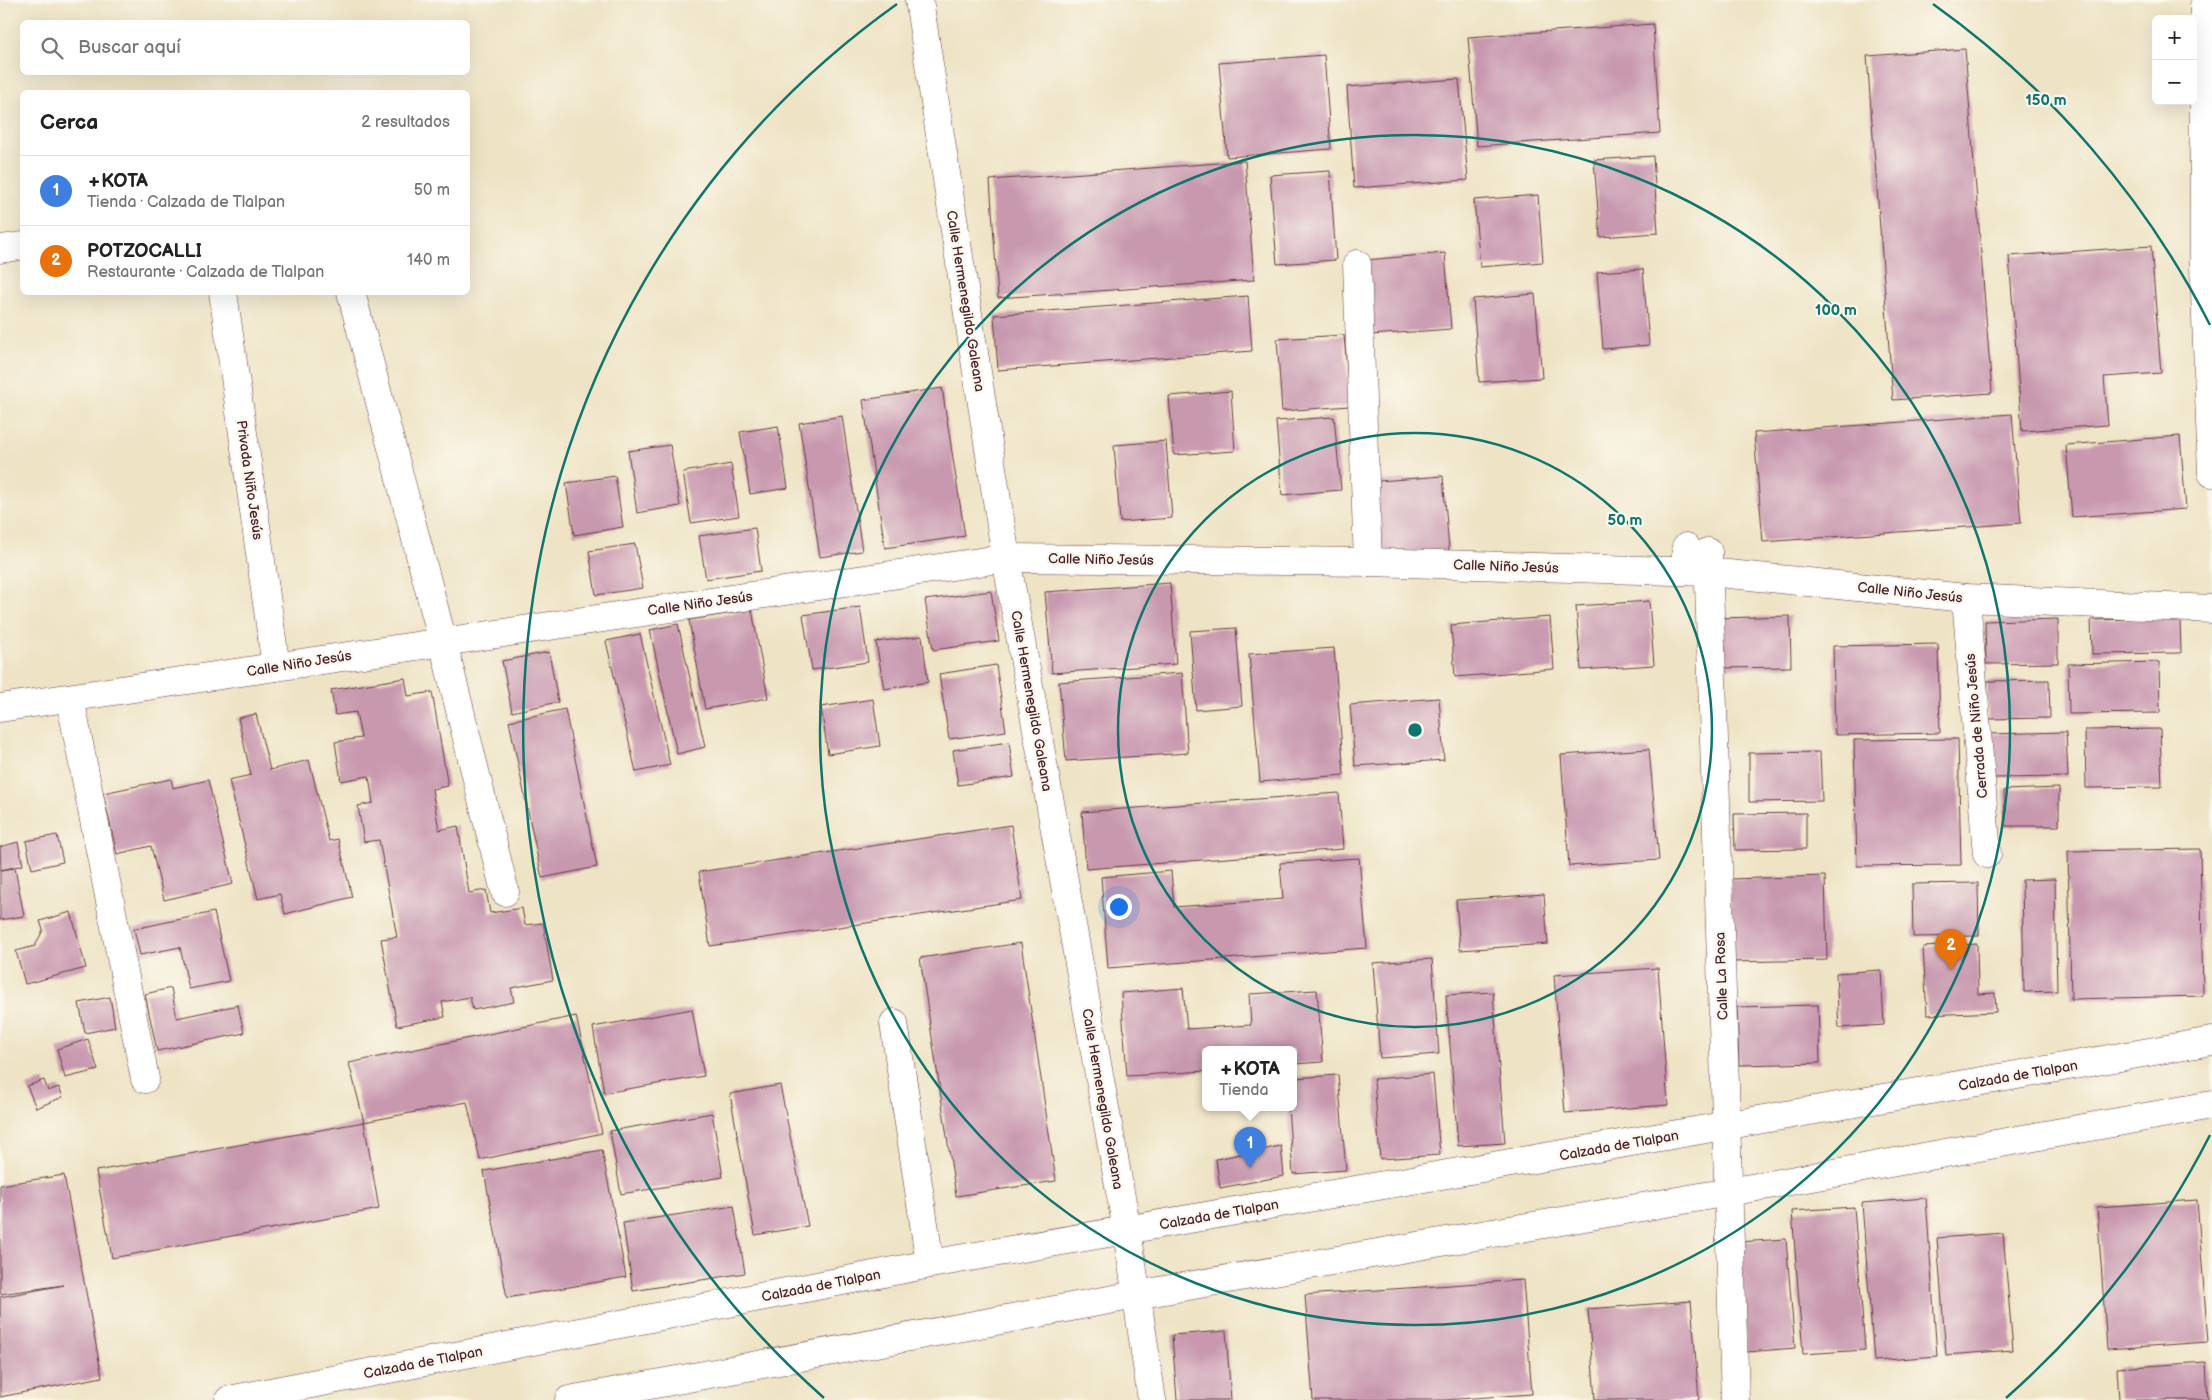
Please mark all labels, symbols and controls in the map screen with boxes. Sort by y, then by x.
map controls [2152,15,2197,105]
button: + [2152,15,2197,60]
search box [20,20,470,75]
icon: search [38,34,66,62]
text: Buscar aquí [78,36,181,59]
button: − [2152,60,2197,105]
text: 150 m [2025,91,2067,110]
text: Cerca [40,110,98,135]
text: 2 resultados [361,113,450,132]
text: +KOTA [87,170,148,193]
text: 1 [53,181,59,200]
text: 50 m [414,181,450,200]
text: Tienda · Calzada de Tlalpan [87,193,285,212]
street label: Calle Hermenegildo Galeana [943,209,988,393]
text: POTZOCALLI [87,240,202,263]
text: 2 [51,251,61,270]
text: 140 m [407,251,450,270]
text: Restaurante · Calzada de Tlalpan [87,263,324,282]
text: 100 m [1815,301,1857,320]
street label: Privada Niño Jesús [233,419,266,541]
text: 50 m [1608,511,1643,530]
street label: Calle Niño Jesús [1048,550,1154,569]
street label: Calle Niño Jesús [1453,556,1559,577]
street label: Calle Niño Jesús [1857,579,1963,606]
street label: Calle Niño Jesús [647,588,754,619]
street label: Calle Hermenegildo Galeana [1007,609,1056,793]
street label: Calle Niño Jesús [246,647,353,680]
street label: Cerrada de Niño Jesús [1962,653,1991,799]
centre of rings [1406,721,1424,739]
your location [1106,894,1132,920]
pin: 2 [1935,929,1967,970]
street label: Calle La Rosa [1711,932,1732,1020]
street label: Calle Hermenegildo Galeana [1078,1007,1127,1191]
popup [1202,1046,1297,1111]
street label: Calzada de Tlalpan [1957,1057,2079,1094]
text: +KOTA [1219,1058,1280,1081]
text: Tienda [1219,1081,1269,1100]
pin: 1 [1234,1127,1266,1168]
street label: Calzada de Tlalpan [1558,1127,1680,1164]
street label: Calzada de Tlalpan [1158,1196,1280,1233]
street label: Calzada de Tlalpan [760,1266,882,1305]
street label: Calzada de Tlalpan [362,1343,484,1382]

